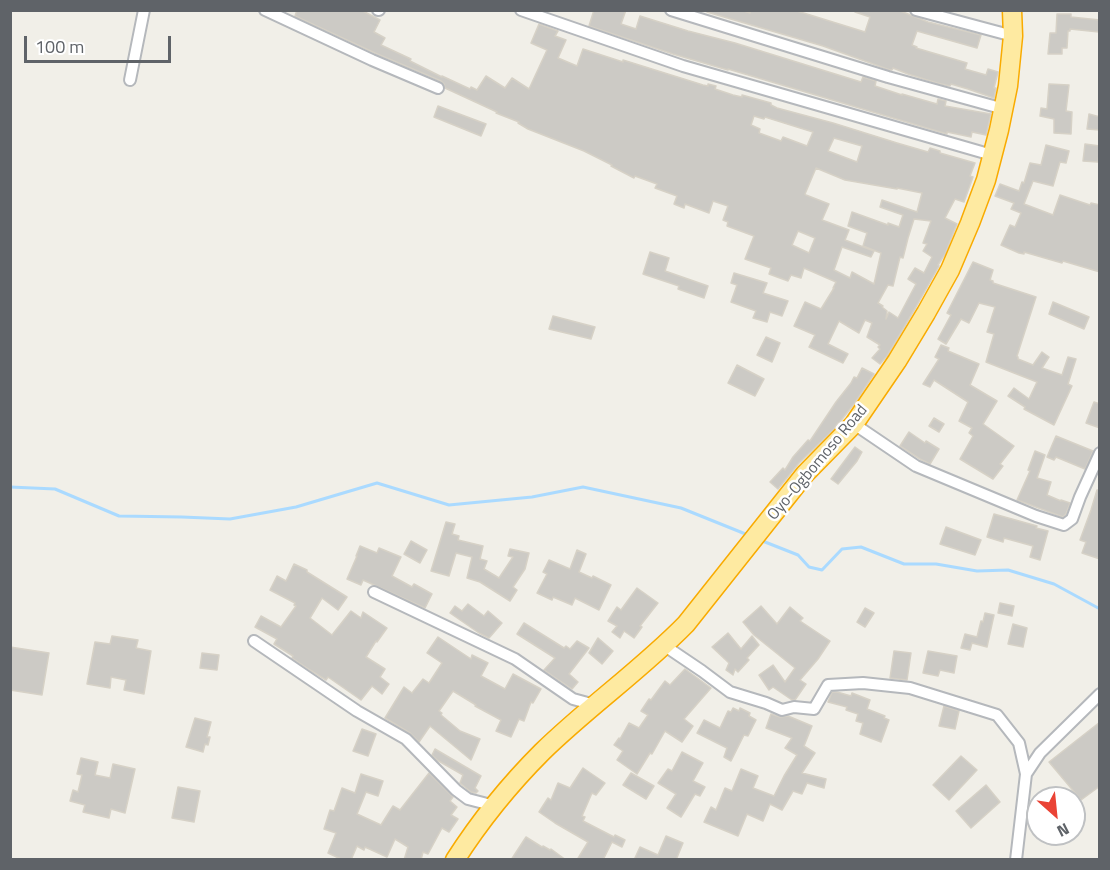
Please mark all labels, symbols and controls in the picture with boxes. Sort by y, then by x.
scale bar [27,24,174,62]
text: 100 m [35,33,84,60]
street label: Oyo-Ogbomoso Road [764,401,872,525]
north arrow [1026,786,1086,846]
text: N [1053,817,1074,843]

